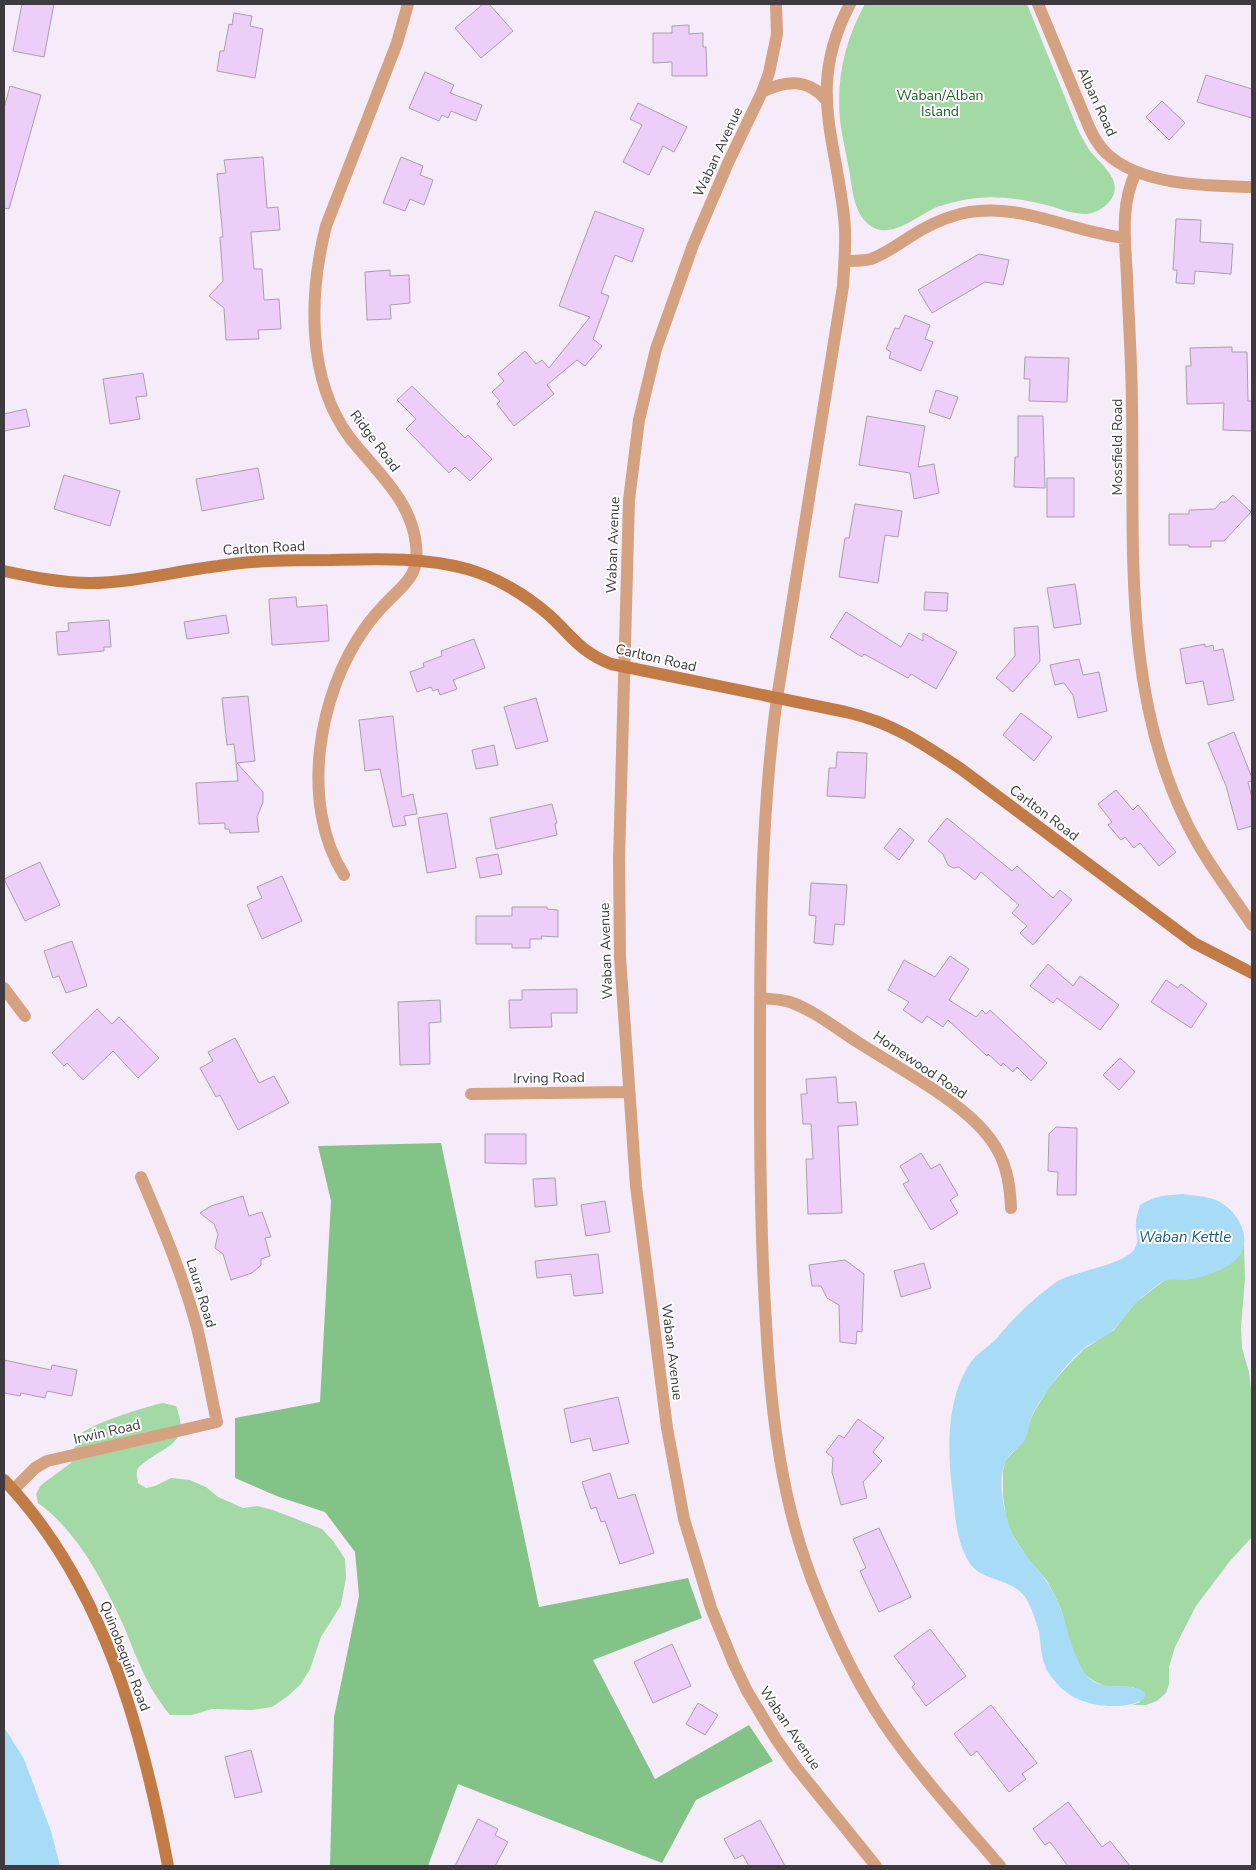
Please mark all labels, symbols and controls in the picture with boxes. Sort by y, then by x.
street label: Alban Road [1073,64,1121,140]
park label: Waban/Alban Island [896,86,984,121]
street label: Waban Avenue [689,104,747,200]
street label: Mossfield Road [1108,399,1127,495]
street label: Ridge Road [346,406,404,476]
street label: Waban Avenue [602,496,624,594]
street label: Carlton Road [222,536,306,560]
street label: Carlton Road [614,639,698,677]
street label: Carlton Road [1005,781,1083,845]
street label: Waban Avenue [595,902,617,1000]
street label: Homewood Road [869,1027,971,1103]
street label: Irving Road [513,1068,585,1088]
water label: Waban Kettle [1139,1227,1231,1247]
street label: Laura Road [181,1256,221,1330]
street label: Waban Avenue [657,1303,687,1401]
street label: Irwin Road [72,1415,142,1449]
street label: Quinobequin Road [95,1598,155,1714]
street label: Waban Avenue [755,1683,825,1773]

